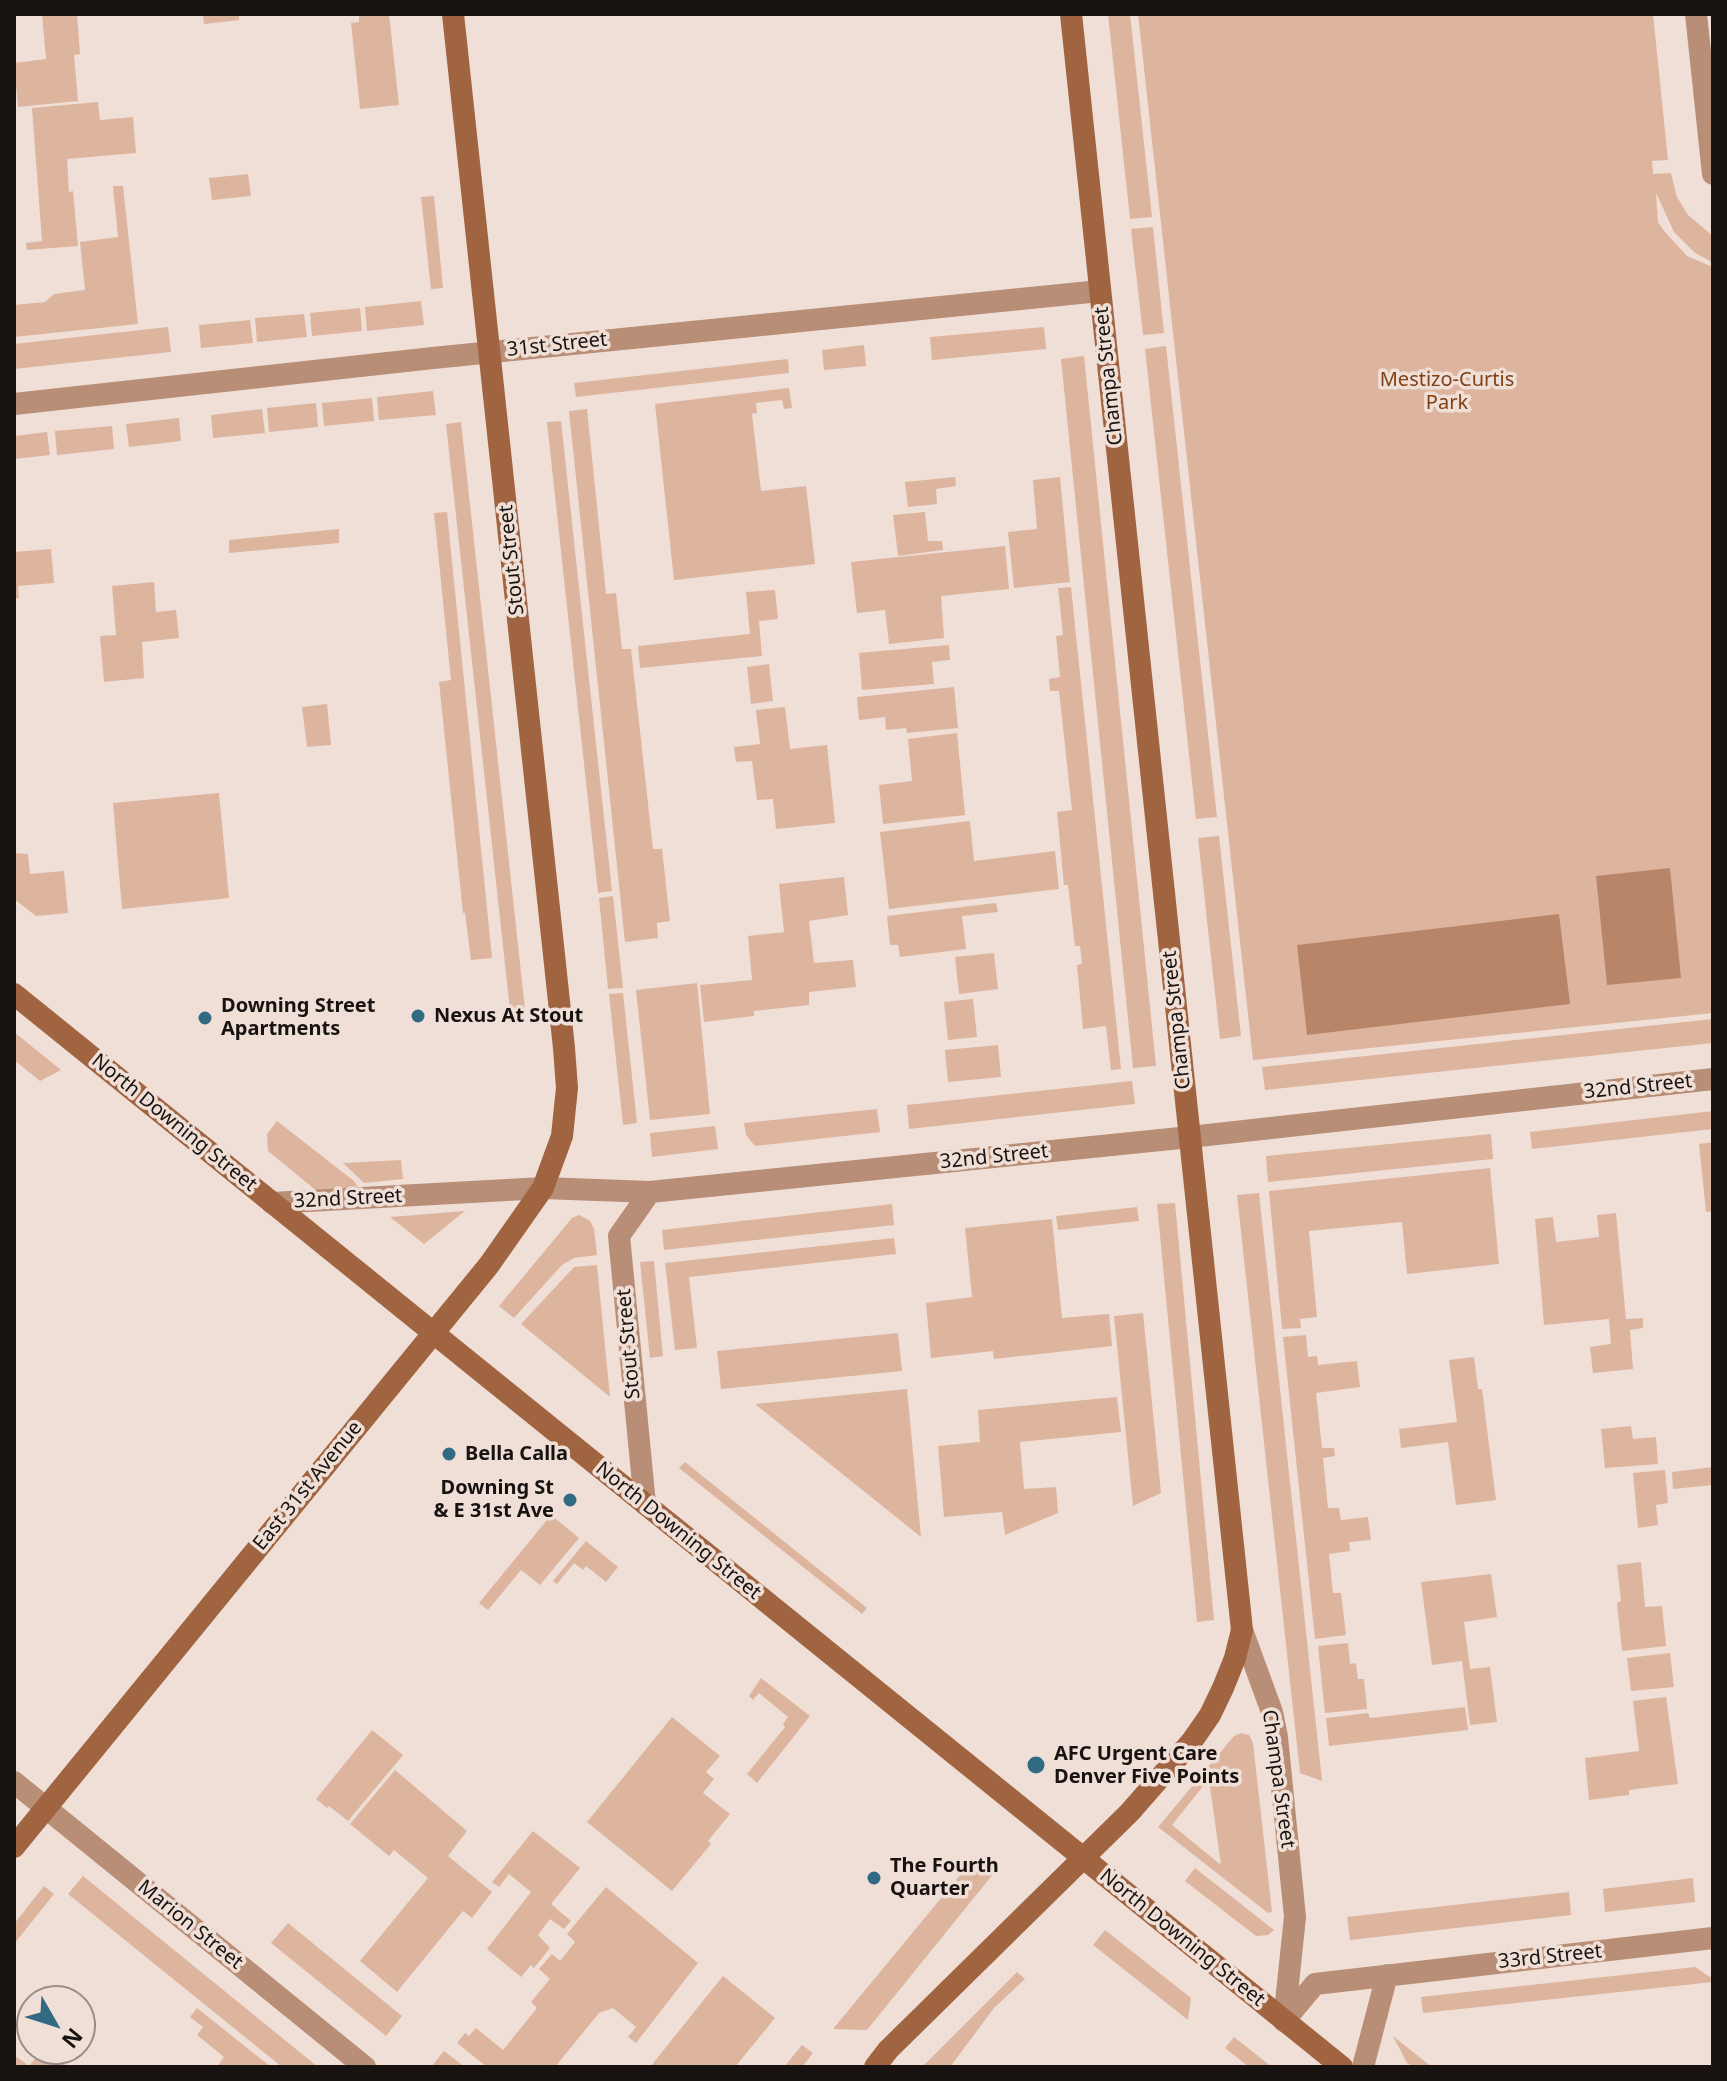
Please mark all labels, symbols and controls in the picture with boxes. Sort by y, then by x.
street label: Champa Street [1090,305,1128,447]
street label: 31st Street [506,328,608,362]
park label: Mestizo-Curtis Park [1380,368,1514,415]
street label: Stout Street [494,504,530,616]
street label: Champa Street [1158,949,1196,1091]
place label: Downing Street Apartments [221,994,375,1041]
place label: Nexus At Stout [434,1004,583,1028]
marker: Nexus At Stout [409,1007,427,1025]
marker: Downing Street Apartments [196,1009,214,1027]
street label: North Downing Street [87,1049,261,1197]
street label: 32nd Street [1583,1069,1693,1105]
street label: 32nd Street [939,1139,1049,1175]
street label: 32nd Street [293,1184,403,1214]
street label: Stout Street [612,1288,646,1400]
street label: East 31st Avenue [249,1416,367,1556]
place label: Bella Calla [465,1442,568,1466]
marker: Bella Calla [440,1445,458,1463]
street label: North Downing Street [591,1457,765,1605]
place label: Downing St & E 31st Ave [433,1476,554,1523]
marker: Downing St & E 31st Ave [561,1491,579,1509]
street label: Champa Street [1256,1708,1300,1850]
place label: AFC Urgent Care Denver Five Points [1054,1742,1239,1789]
marker: AFC Urgent Care Denver Five Points [1025,1754,1047,1776]
place label: The Fourth Quarter [890,1854,999,1901]
street label: North Downing Street [1095,1864,1269,2012]
marker: The Fourth Quarter [865,1869,883,1887]
street label: Marion Street [133,1875,247,1975]
street label: 33rd Street [1497,1940,1603,1974]
north arrow [16,1985,96,2065]
text: N [56,2022,90,2055]

